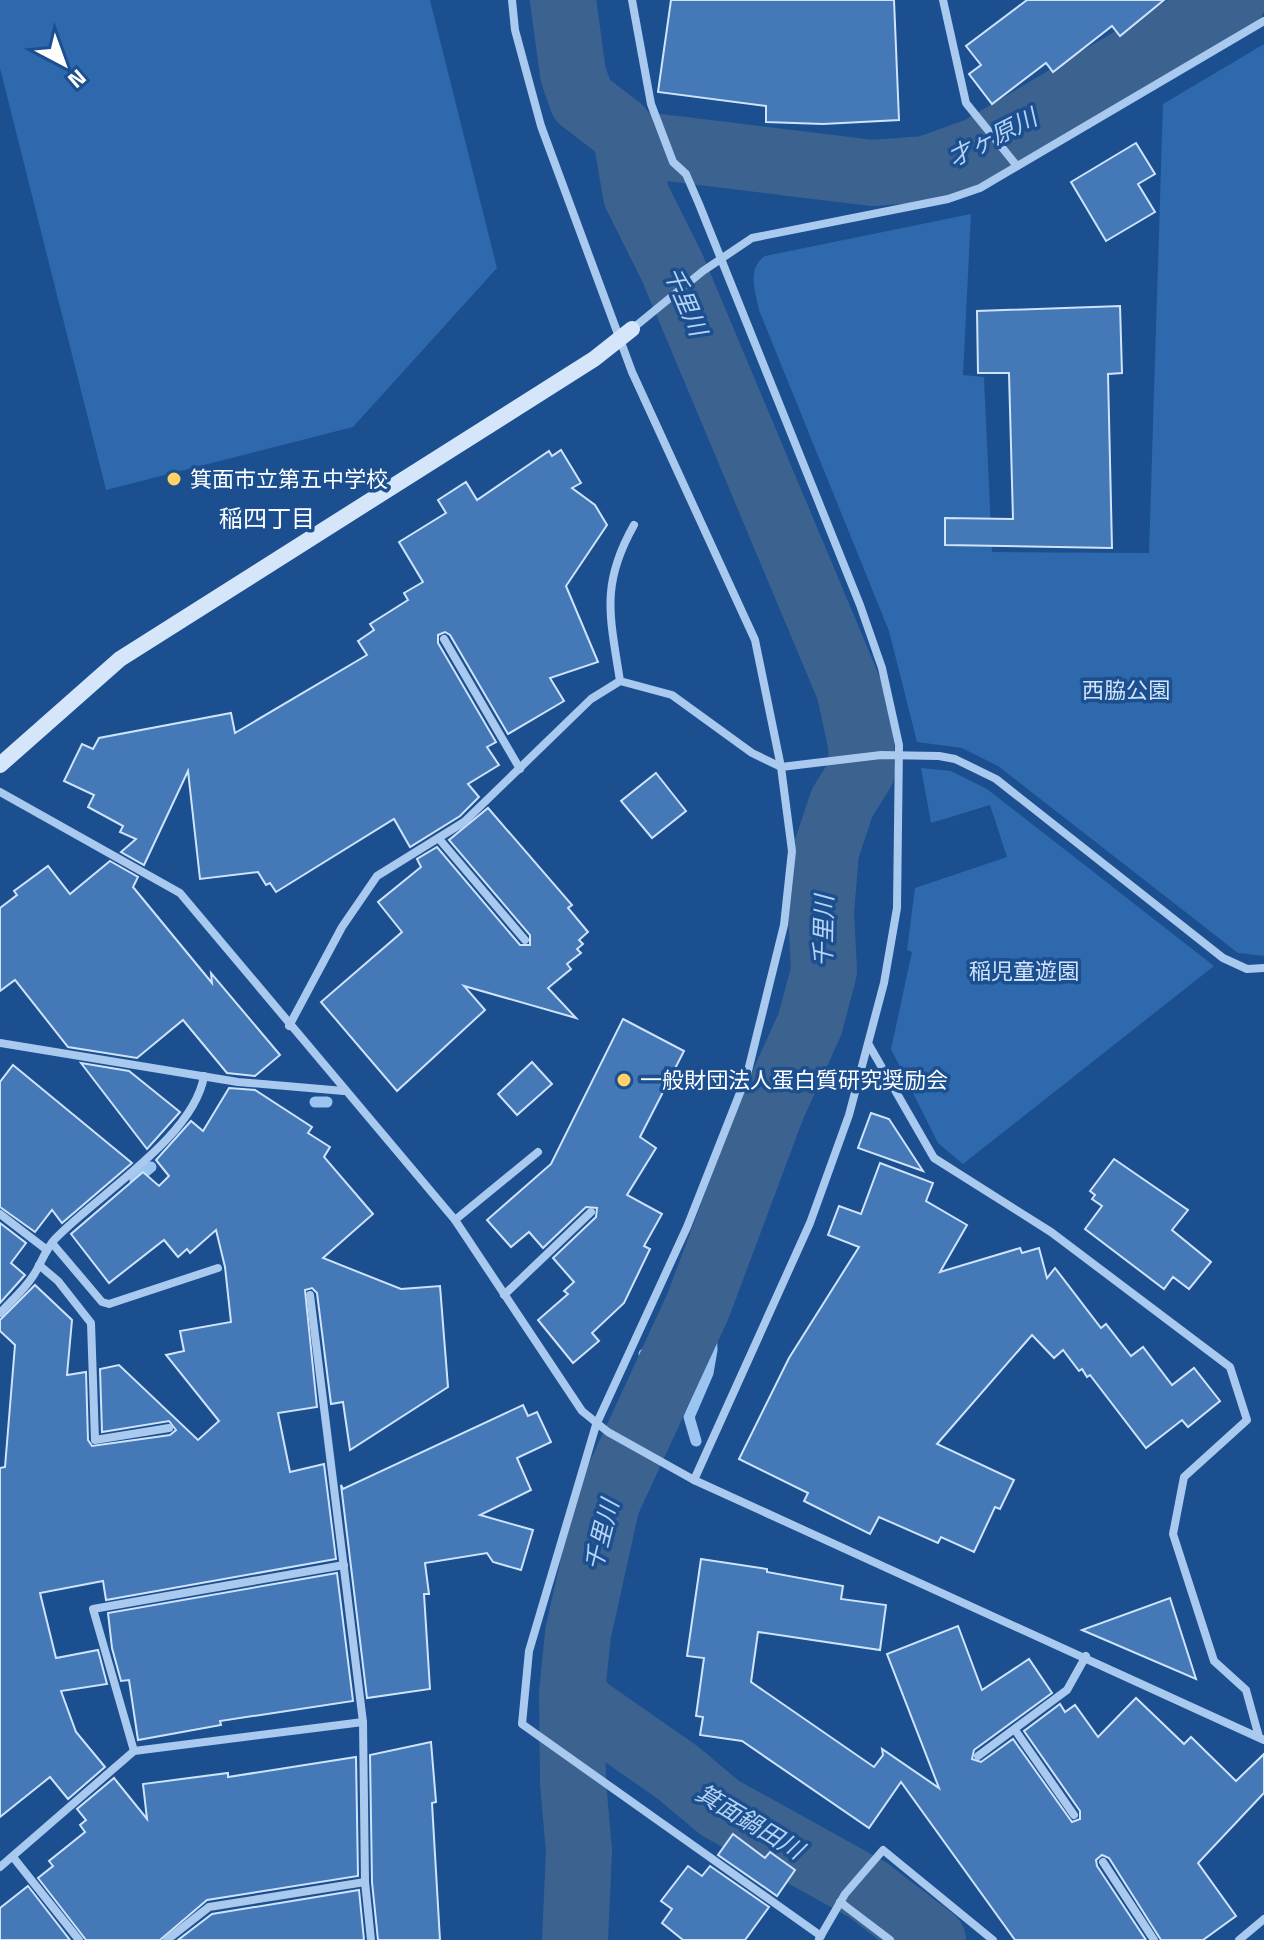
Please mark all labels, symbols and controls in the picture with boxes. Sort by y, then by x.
north arrow [24,24,104,104]
text: N [60,61,94,97]
water label: 才ヶ原川 [941,98,1046,175]
water label: 千里川 [655,261,718,344]
place label: 箕面市立第五中学校 [190,462,388,496]
marker: 箕面市立第五中学校 [165,470,183,488]
district label: 稲四丁目 [219,500,315,536]
park label: 西脇公園 [1082,673,1170,707]
water label: 千里川 [804,892,842,967]
park label: 稲児童遊園 [969,954,1079,988]
place label: 一般財団法人蛋白質研究奨励会 [640,1063,948,1097]
marker: 一般財団法人蛋白質研究奨励会 [615,1071,633,1089]
water label: 千里川 [575,1493,628,1574]
water label: 箕面鍋田川 [689,1775,813,1869]

